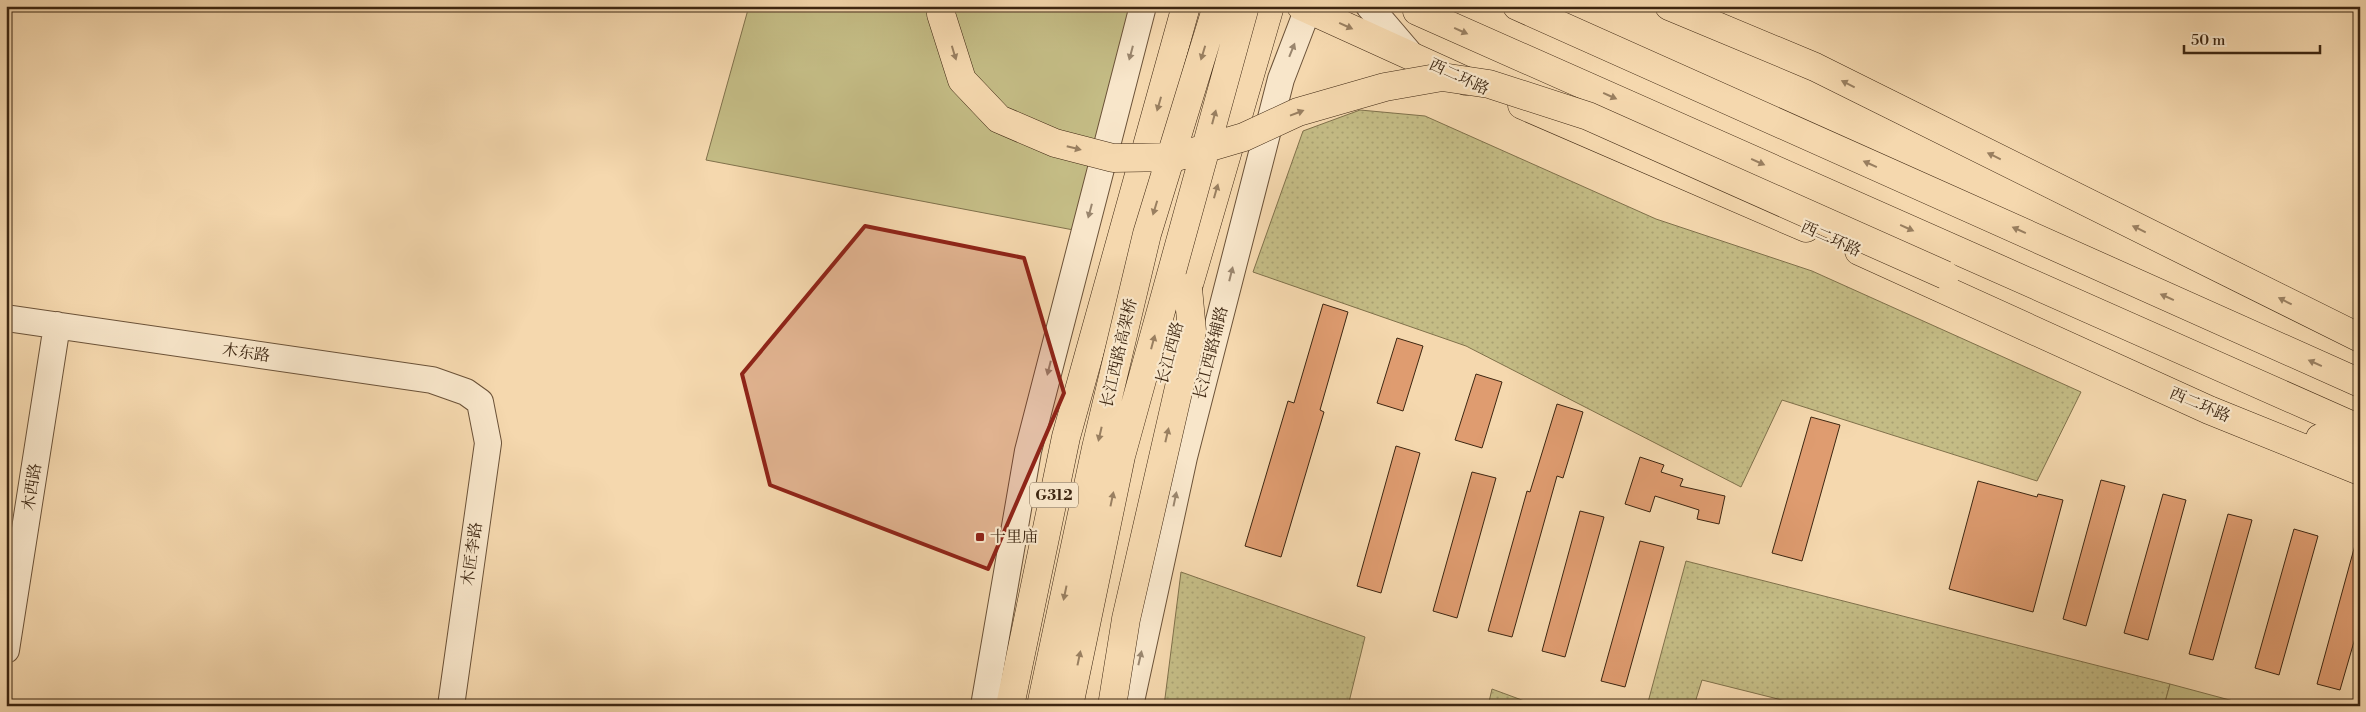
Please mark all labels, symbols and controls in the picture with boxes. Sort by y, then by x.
one-way arrow [1339,22,1353,30]
scale bar [2184,22,2320,54]
one-way arrow [1454,27,1468,35]
text: 50 m [2191,31,2225,50]
one-way arrow [1288,42,1296,57]
one-way arrow [1198,45,1206,60]
one-way arrow [950,46,958,61]
one-way arrow [1126,46,1134,61]
street label: 西二环路 [1426,54,1492,100]
one-way arrow [1841,80,1856,88]
one-way arrow [1603,93,1617,101]
one-way arrow [1154,96,1162,111]
one-way arrow [1290,109,1305,117]
one-way arrow [1211,110,1219,125]
one-way arrow [1067,144,1082,152]
one-way arrow [1987,152,2001,160]
one-way arrow [1751,159,1765,167]
one-way arrow [1863,160,1877,168]
one-way arrow [1212,183,1220,198]
one-way arrow [1150,201,1158,216]
one-way arrow [1086,203,1094,218]
street label: 西二环路 [1798,217,1864,261]
one-way arrow [2132,224,2147,233]
one-way arrow [1900,225,1914,233]
one-way arrow [2011,226,2026,235]
one-way arrow [1227,266,1235,281]
one-way arrow [2160,292,2174,300]
street label: 长江西路高架桥 [1097,296,1141,410]
one-way arrow [2278,297,2292,305]
street label: 长江西路辅路 [1190,304,1232,402]
street label: 长江西路 [1152,319,1188,387]
one-way arrow [1149,334,1157,349]
street label: 木东路 [221,340,271,366]
one-way arrow [2308,359,2322,367]
one-way arrow [1045,361,1053,376]
street label: 西二环路 [2167,383,2233,427]
one-way arrow [1096,426,1104,441]
one-way arrow [1163,428,1171,443]
street label: 木西路 [18,462,46,512]
road number: G312 [1030,482,1078,508]
one-way arrow [1108,491,1116,507]
one-way arrow [1171,492,1179,507]
street label: 木匠李路 [458,521,486,587]
place label: 十里庙 [990,527,1038,547]
marker: 十里庙 [974,531,986,543]
one-way arrow [1060,585,1068,601]
one-way arrow [1136,649,1144,665]
one-way arrow [1075,650,1083,666]

